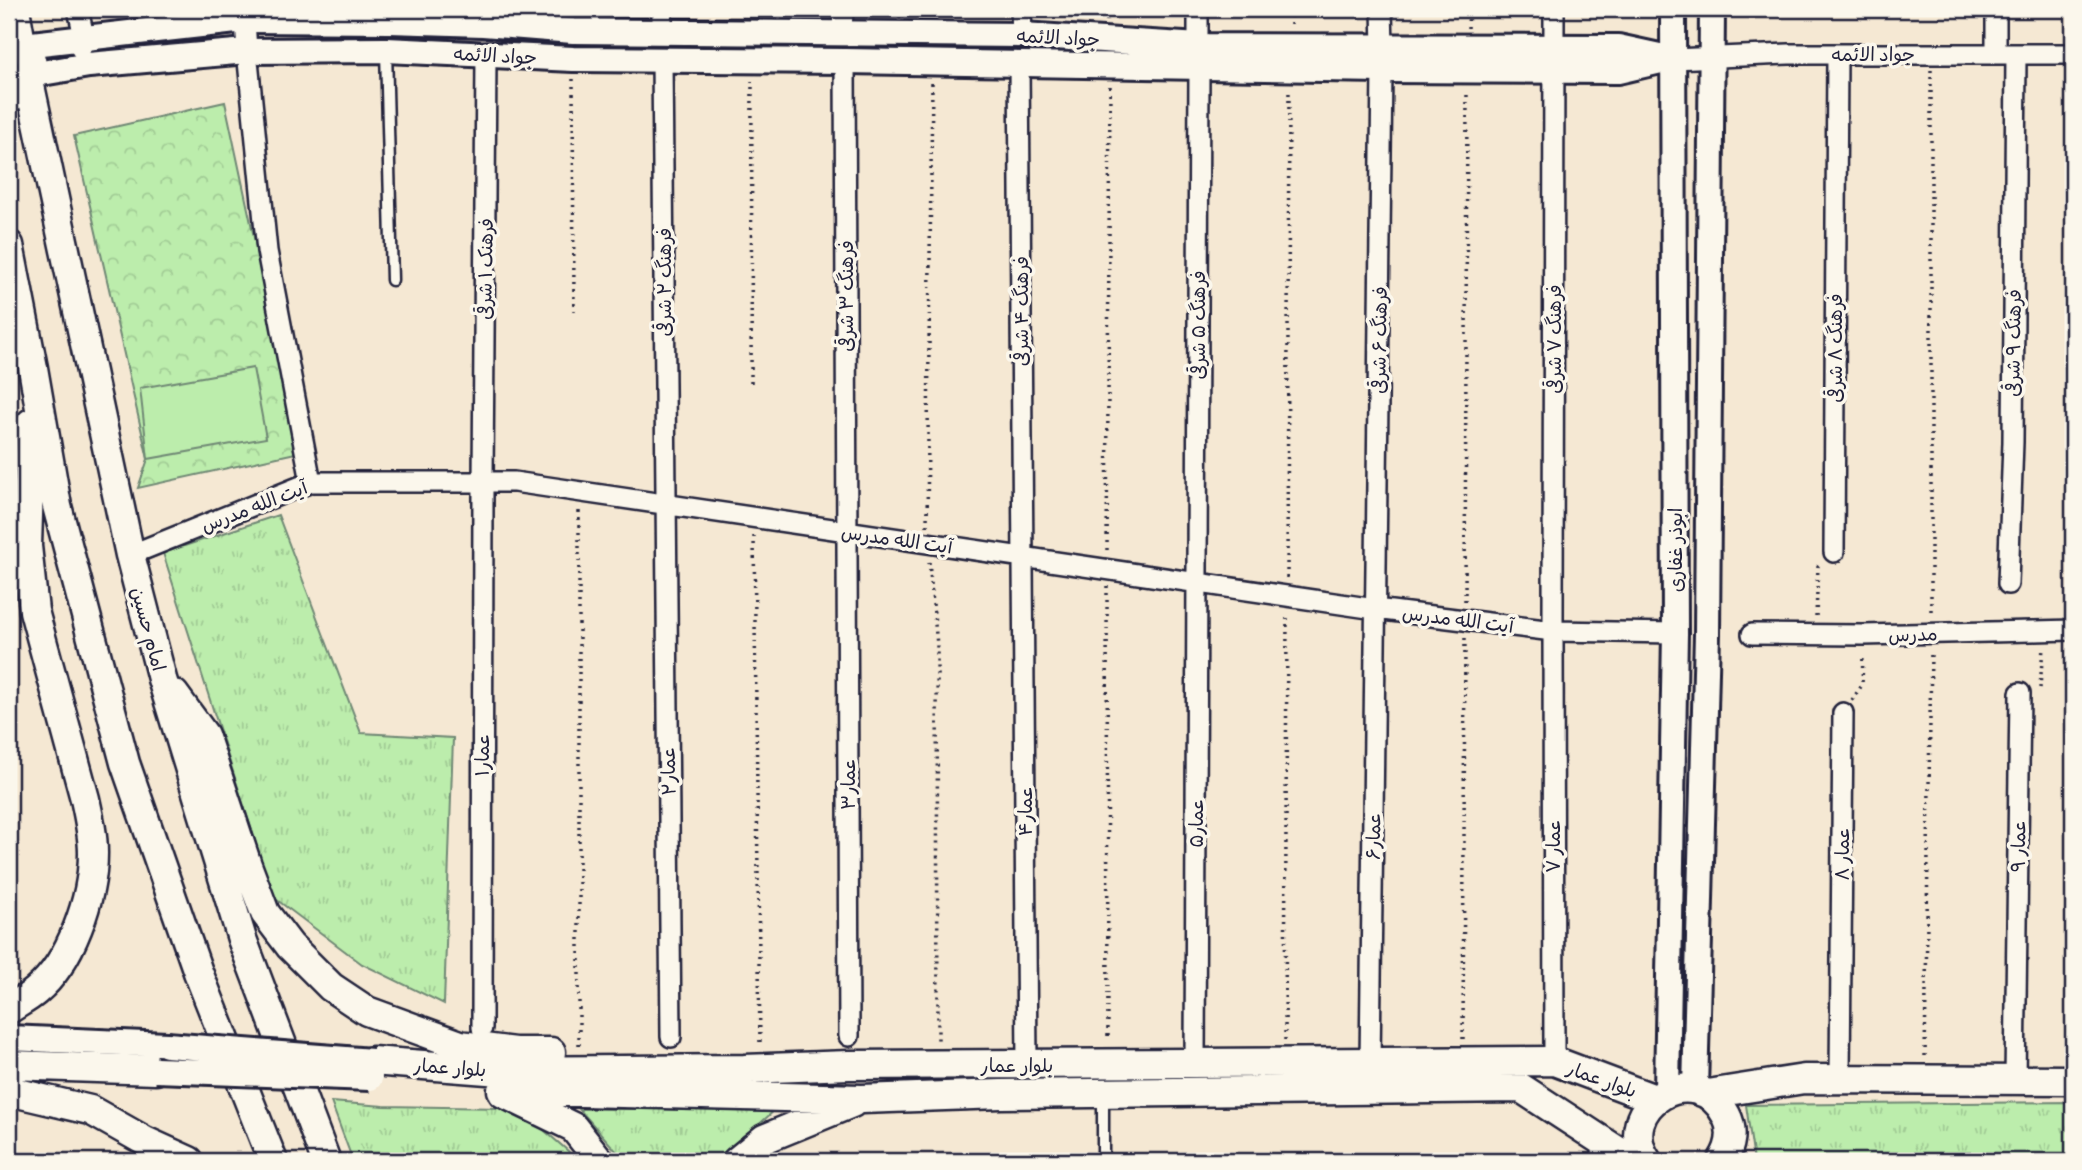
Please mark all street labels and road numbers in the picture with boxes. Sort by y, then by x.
street label: جواد الائمه [1015,24,1101,52]
street label: جواد الائمه [452,42,538,70]
street label: جواد الائمه [1831,43,1915,67]
street label: فرهنک ۱ شرقی [472,218,499,320]
street label: فرهنگ ۲ شرقی [652,228,677,336]
street label: فرهنگ ۳ شرقی [834,240,859,352]
street label: فرهنگ ۴ شرقی [1009,256,1034,366]
street label: فرهنگ ۵ شرقی [1186,270,1211,380]
street label: فرهنگ ۷ شرقی [1542,284,1567,394]
street label: فرهنگ ۶ شرقی [1366,286,1393,394]
street label: فرهنگ ۹ شرقی [2000,289,2027,397]
street label: فرهنگ ۸ شرقی [1823,293,1848,403]
street label: آیت الله مدرس [198,475,312,538]
street label: ابوذر غفاری [1664,508,1688,592]
street label: آیت الله مدرس [840,520,955,560]
street label: امام حسین [123,585,171,674]
street label: آیت الله مدرس [1401,601,1516,639]
street label: مدرس [1888,622,1938,648]
street label: عمار۱ [471,733,495,777]
street label: عمار۲ [657,746,681,796]
street label: عمار۳ [837,758,861,810]
street label: عمار۴ [1014,786,1038,836]
street label: عمار۵ [1185,798,1209,848]
street label: عمار۶ [1362,812,1386,860]
street label: عمار ۷ [1542,819,1566,873]
street label: عمار ۹ [2007,820,2031,872]
street label: عمار ۸ [1831,827,1855,881]
street label: بلوار عمار [412,1053,487,1082]
street label: بلوار عمار [980,1054,1053,1078]
street label: بلوار عمار [1563,1056,1640,1104]

